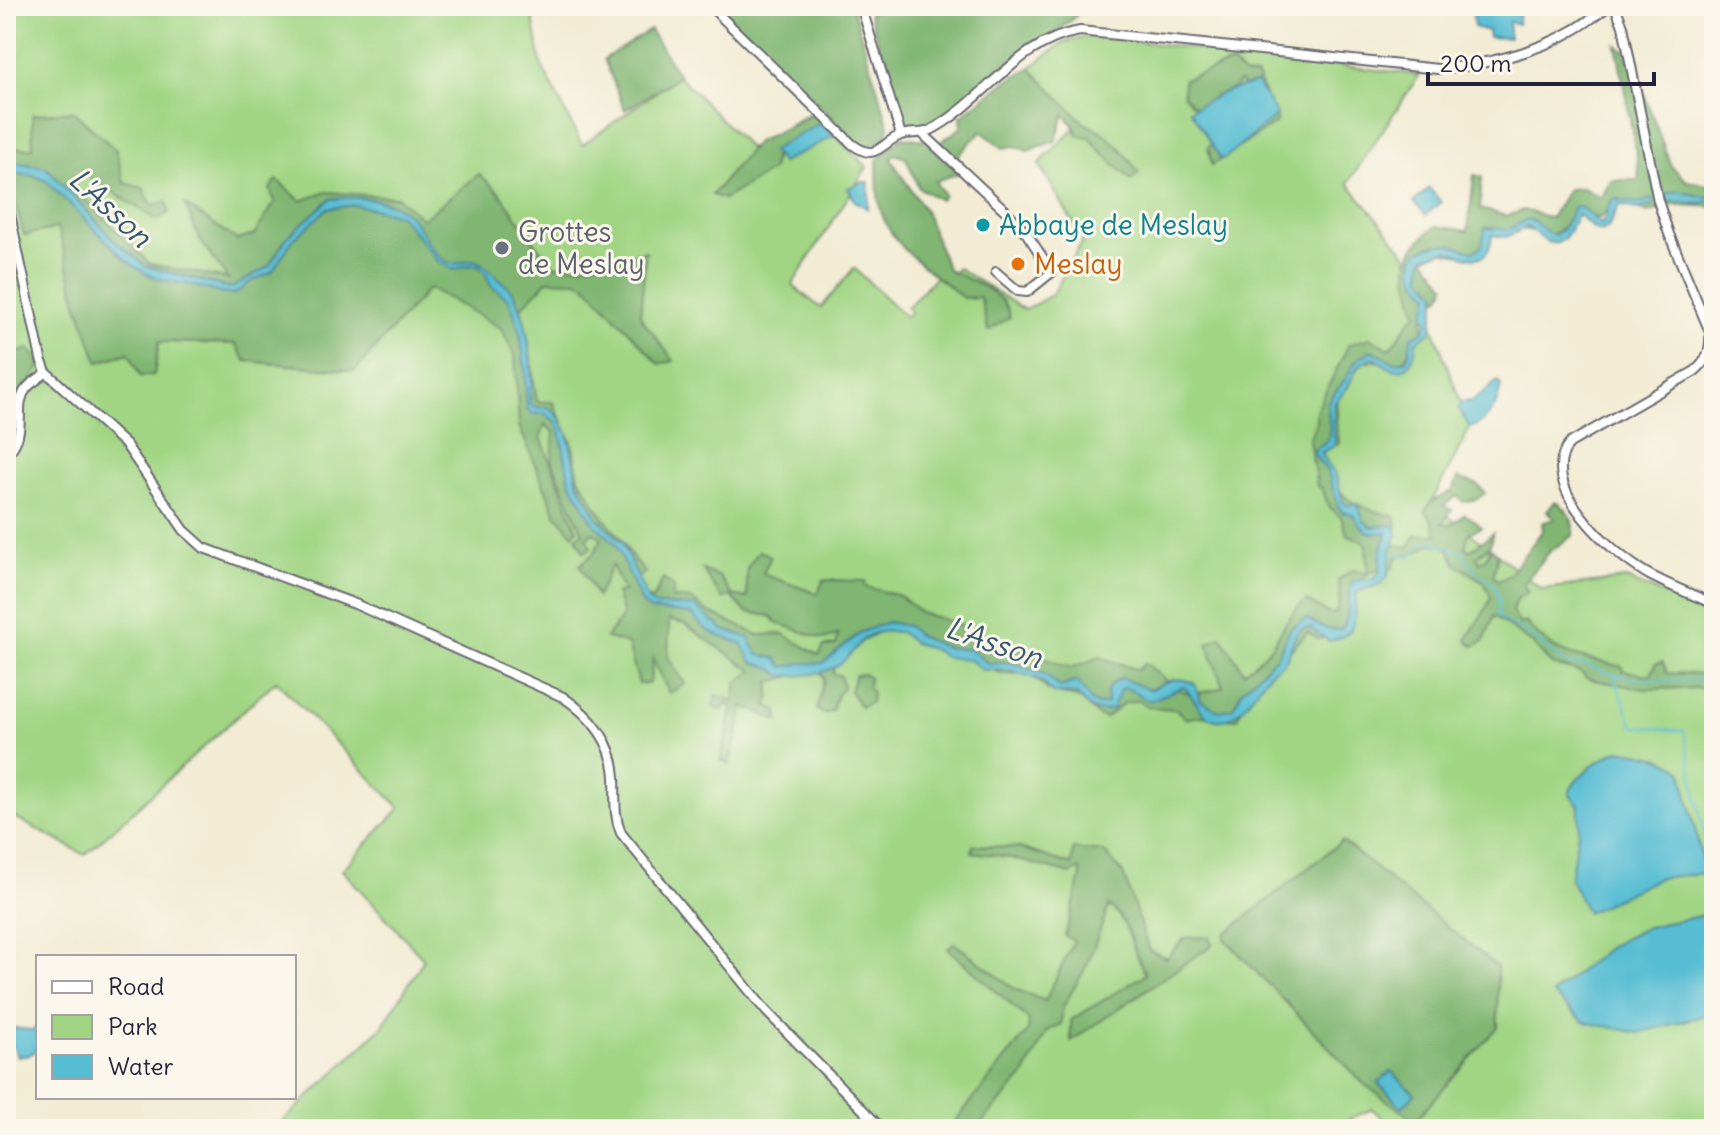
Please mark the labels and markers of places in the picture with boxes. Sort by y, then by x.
place label: Abbaye de Meslay [999,207,1228,243]
place label: Grottes de Meslay [518,214,644,282]
marker: Abbaye de Meslay [974,216,992,234]
marker: Grottes de Meslay [493,239,511,257]
place label: Meslay [1034,246,1122,282]
marker: Meslay [1009,255,1027,273]

